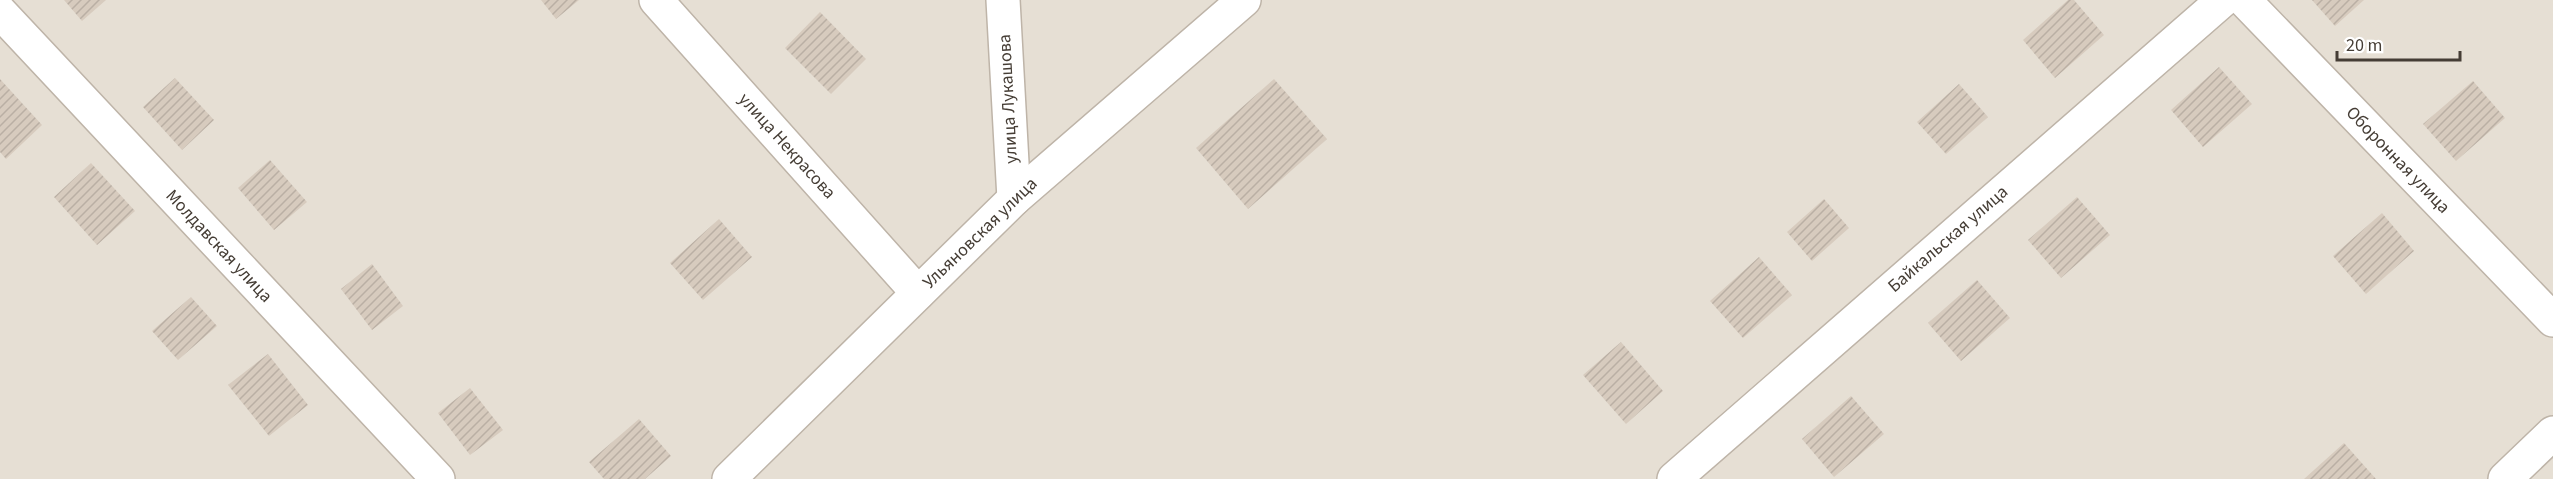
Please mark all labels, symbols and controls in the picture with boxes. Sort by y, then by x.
scale bar [2337,24,2460,62]
text: 20 m [2346,33,2382,58]
street label: улица Лукашова [992,34,1024,164]
street label: улица Некрасова [733,87,841,205]
street label: Оборонная улица [2340,101,2456,219]
street label: Ульяновская улица [917,172,1043,294]
street label: Байкальская улица [1882,180,2014,298]
street label: Молдавская улица [160,184,278,308]

